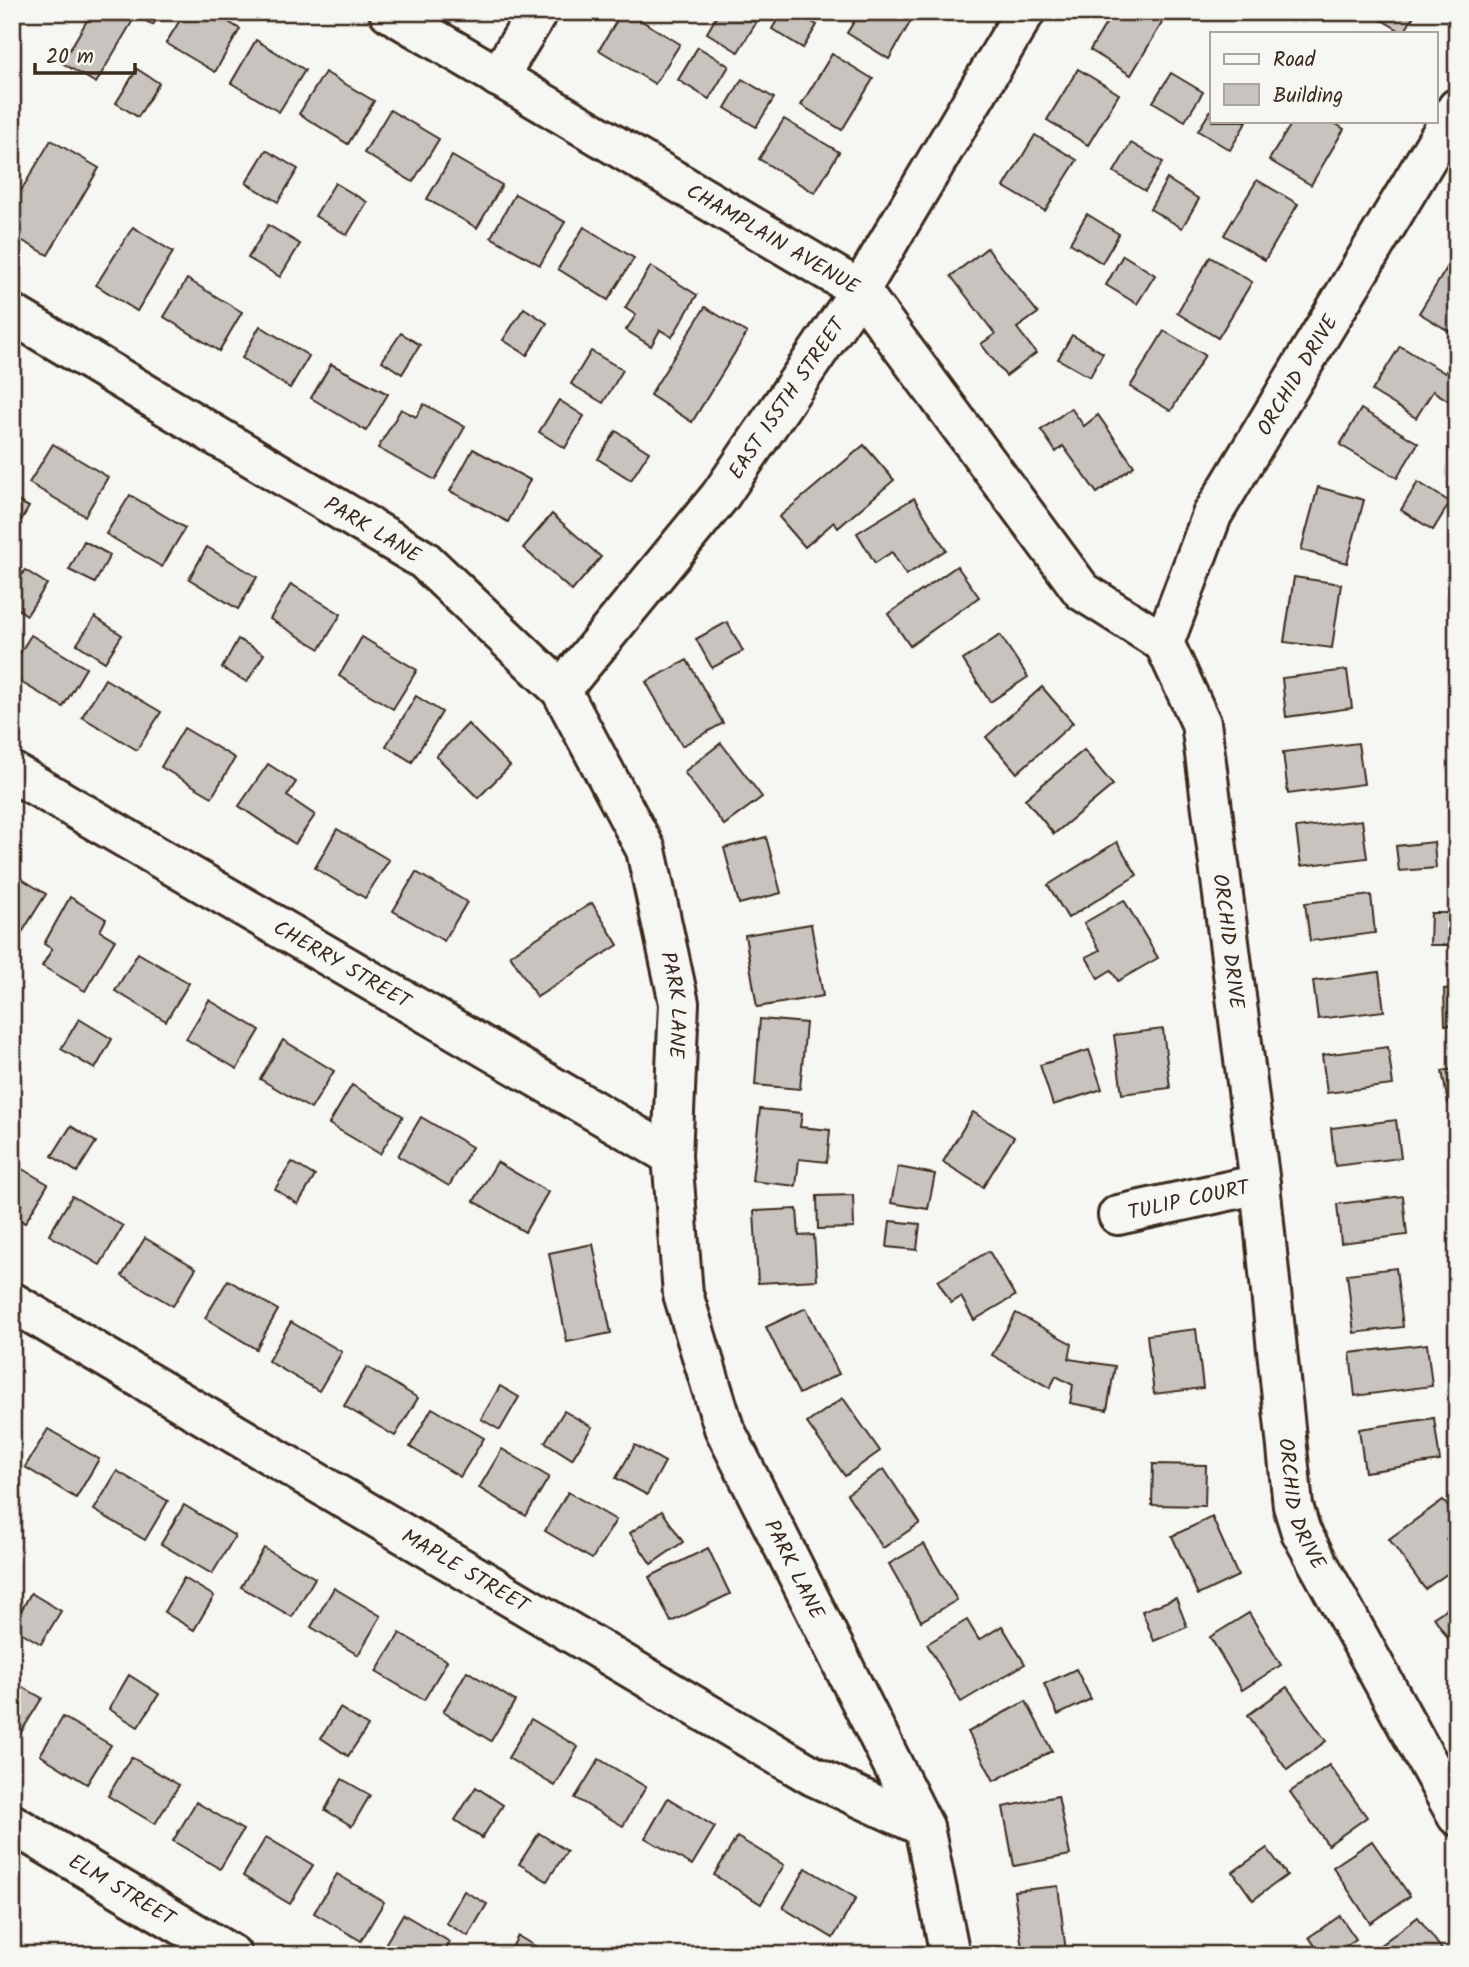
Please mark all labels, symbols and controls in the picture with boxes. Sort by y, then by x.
scale bar [35,32,135,76]
legend [1210,32,1438,122]
text: 20 m [46,41,94,74]
text: Road [1273,44,1316,77]
text: Building [1273,80,1343,113]
street label: CHAMPLAIN AVENUE [679,176,866,304]
street label: ORCHID DRIVE [1249,308,1348,443]
street label: EAST 155TH STREET [721,310,856,487]
street label: PARK LANE [317,489,427,573]
street label: ORCHID DRIVE [1202,872,1253,1012]
street label: CHERRY STREET [266,912,418,1019]
street label: PARK LANE [650,949,694,1060]
street label: TULIP COURT [1125,1171,1254,1230]
street label: ORCHID DRIVE [1268,1436,1334,1577]
street label: PARK LANE [754,1514,833,1626]
street label: MAPLE STREET [395,1521,536,1623]
street label: ELM STREET [62,1846,182,1936]

